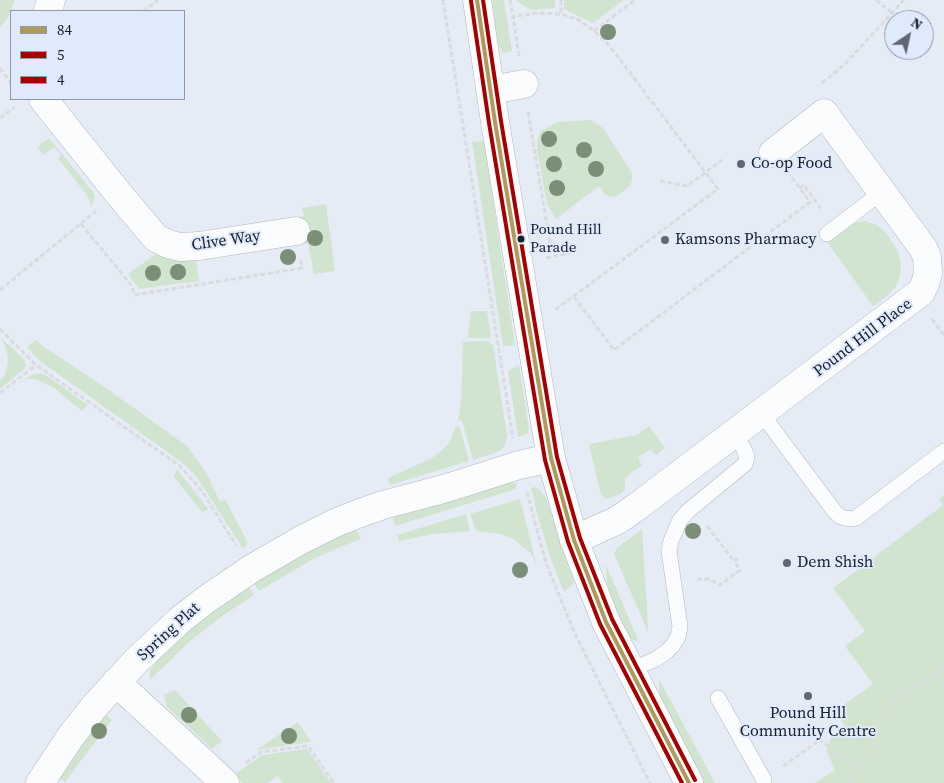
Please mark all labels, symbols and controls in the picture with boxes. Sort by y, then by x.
legend [10,10,185,100]
north arrow [884,10,934,60]
text: N [907,12,927,35]
text: 84 [57,19,72,40]
text: 5 [57,44,65,65]
text: 4 [57,69,65,90]
place label: Co-op Food [751,154,832,174]
marker: Co-op Food [735,158,747,170]
place label: Pound Hill Parade [530,221,602,256]
street label: Clive Way [190,227,262,255]
place label: Kamsons Pharmacy [675,230,817,250]
marker: Pound Hill Parade [516,234,526,244]
marker: Kamsons Pharmacy [659,234,671,246]
street label: Pound Hill Place [810,295,916,381]
place label: Dem Shish [797,553,873,573]
marker: Dem Shish [781,557,793,569]
street label: Spring Plat [134,599,204,665]
marker: Pound Hill Community Centre [802,690,814,702]
place label: Pound Hill Community Centre [740,704,876,742]

